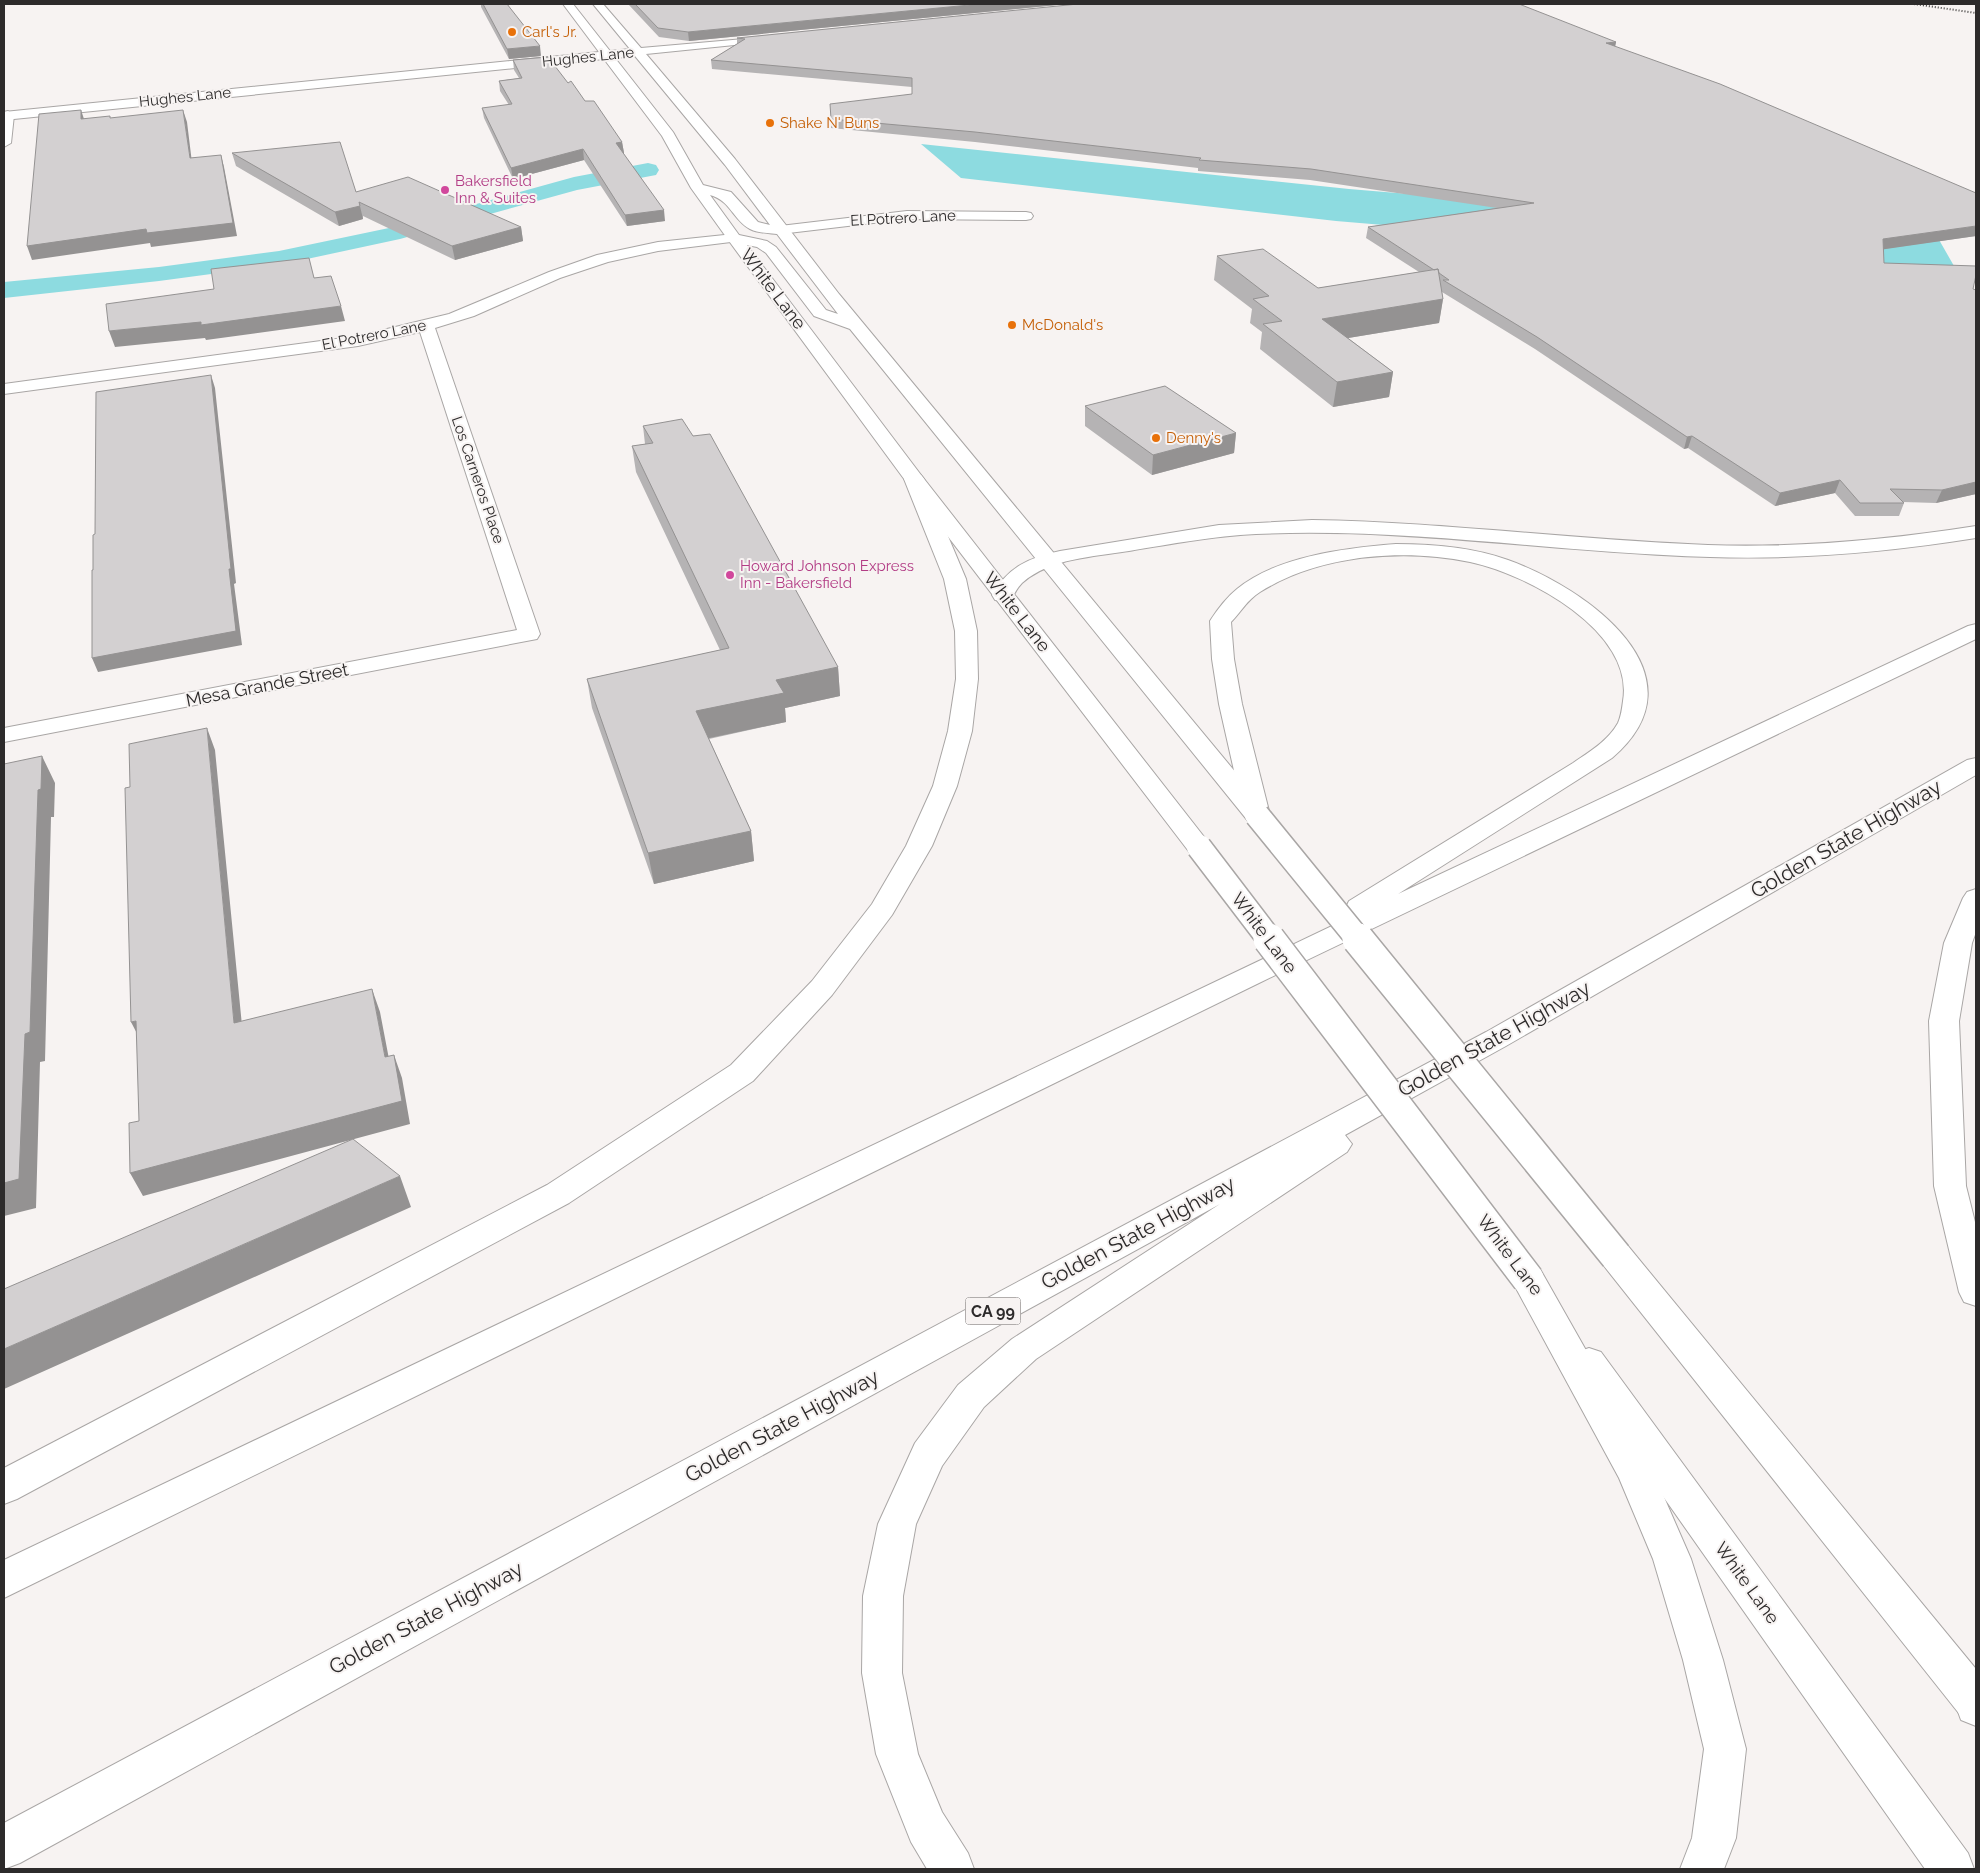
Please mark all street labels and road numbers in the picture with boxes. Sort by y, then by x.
street label: Hughes Lane [541,43,635,71]
street label: Hughes Lane [138,83,232,111]
street label: El Potrero Lane [850,206,956,230]
street label: White Lane [736,244,811,334]
street label: El Potrero Lane [320,316,428,354]
street label: Los Carneros Place [448,414,508,546]
street label: White Lane [980,568,1055,656]
street label: Mesa Grande Street [184,658,350,711]
street label: Golden State Highway [1746,774,1946,903]
street label: White Lane [1227,888,1302,978]
street label: Golden State Highway [1393,975,1594,1102]
street label: Golden State Highway [1037,1171,1239,1294]
street label: White Lane [1473,1210,1548,1300]
road number: CA 99 [966,1298,1020,1324]
street label: Golden State Highway [681,1364,883,1487]
street label: White Lane [1711,1538,1784,1628]
street label: Golden State Highway [325,1556,527,1679]

